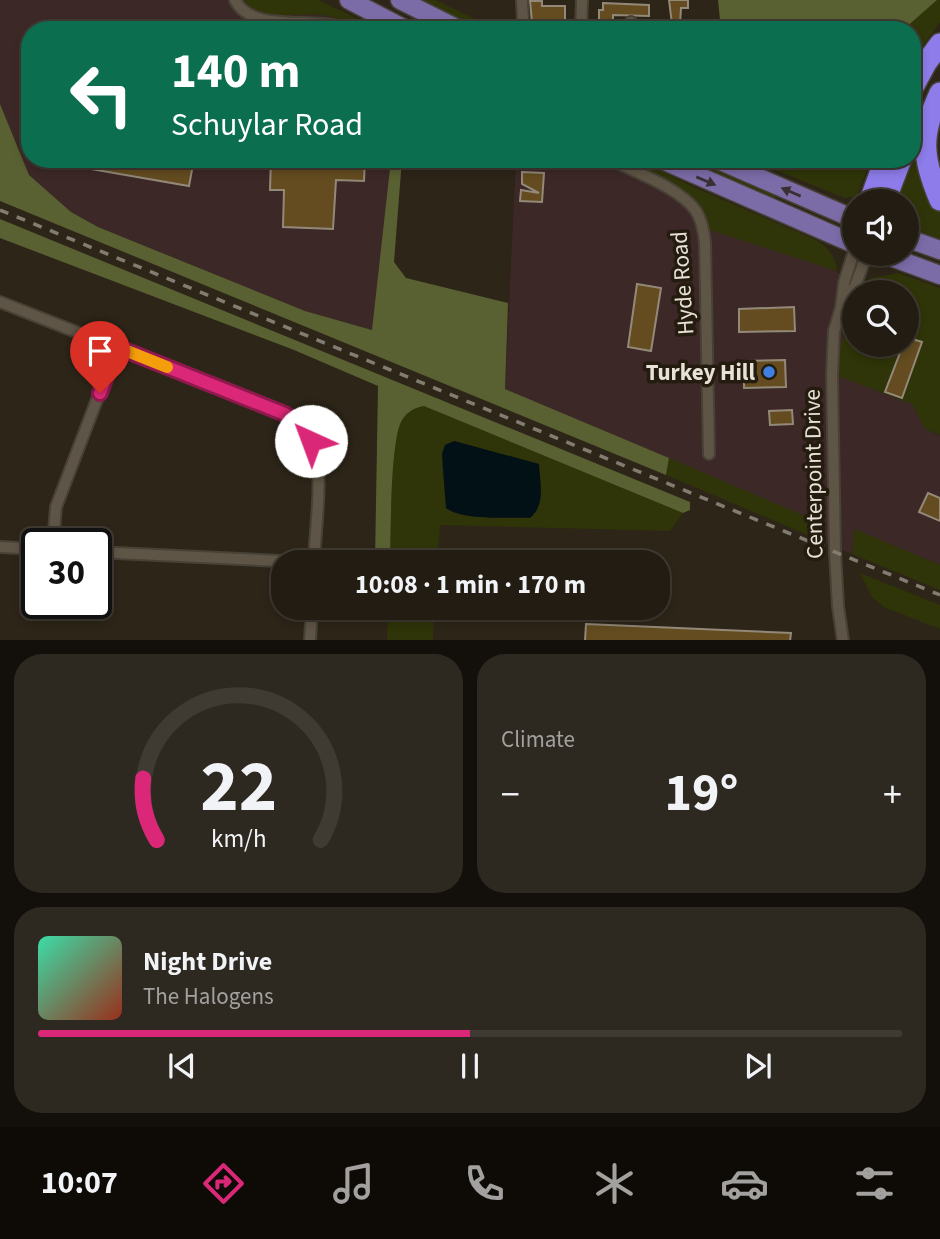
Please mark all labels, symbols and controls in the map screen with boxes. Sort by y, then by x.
text: 140 m [171,37,300,107]
icon: left [56,49,147,140]
text: Schuylar Road [171,102,363,148]
one-way arrow [696,176,717,187]
one-way arrow [781,186,802,197]
map controls [842,189,919,357]
button: sound [842,189,919,266]
street label: Hyde Road [662,230,703,336]
button: search [842,280,919,357]
pin [70,321,130,393]
icon: arrive [81,332,119,370]
place label: Turkey Hill [646,356,755,389]
marker: Turkey Hill [761,364,777,380]
street label: Centerpoint Drive [796,389,831,559]
position arrow [274,404,348,478]
speed limit sign: 30 [21,528,112,619]
text: 10:08 · 1 min · 170 m [355,566,586,603]
text: Climate [501,723,575,756]
text: 22 [200,735,277,839]
text: 19° [665,757,738,831]
text: − [501,768,520,822]
text: + [883,768,902,822]
text: km/h [211,820,266,856]
text: Night Drive [143,943,272,980]
text: The Halogens [143,980,274,1013]
icon: previous [163,1047,201,1085]
icon: pause [451,1047,489,1085]
icon: next [739,1047,777,1085]
icon: directions [199,1159,248,1208]
icon: music [329,1159,378,1208]
icon: phone [460,1159,509,1208]
icon: climate [590,1159,639,1208]
icon: car [720,1159,769,1208]
icon: filters [850,1159,899,1208]
text: 10:07 [41,1160,118,1206]

